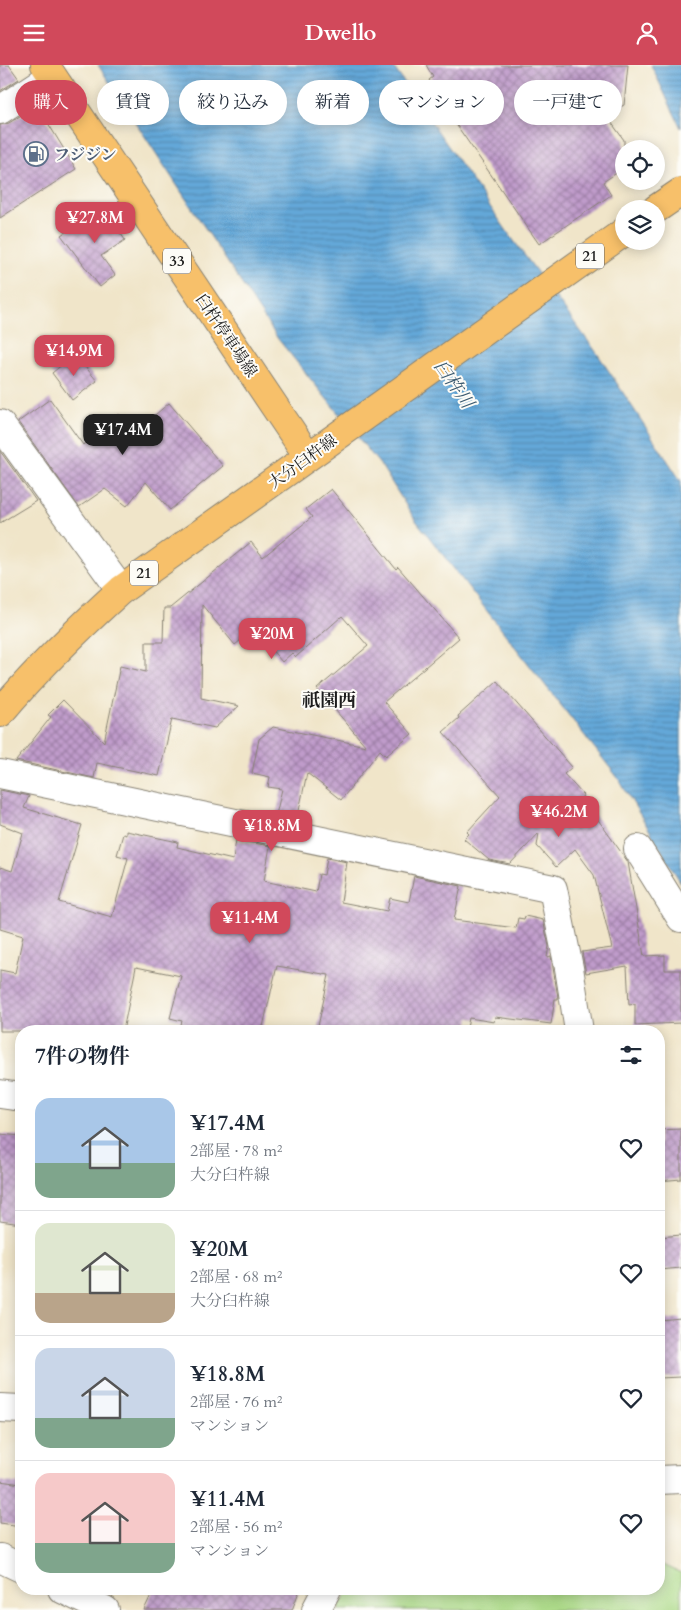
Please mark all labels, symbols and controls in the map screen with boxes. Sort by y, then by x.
text: Dwello [305,18,376,48]
icon: menu [20,19,48,47]
icon: person [633,19,661,47]
chip: 購入 [15,80,87,125]
chip: 賃貸 [97,80,169,125]
chip: 絞り込み [179,80,287,125]
chip: 新着 [297,80,369,125]
chip: マンション [379,80,504,125]
chip: 一戸建て [514,80,622,125]
map controls [615,140,665,250]
button: locate [615,140,665,190]
fuel station icon: フジジン [23,141,49,167]
place label: フジジン [54,144,117,166]
button: layers [615,200,665,250]
pin: ¥27.8M [54,201,136,244]
text: ¥27.8M [66,207,124,229]
road number: 21 [576,243,604,269]
road number: 33 [163,249,191,273]
street label: 臼杵停車場線 [190,290,262,382]
pin: ¥14.9M [33,335,115,377]
text: ¥14.9M [45,340,103,362]
water label: 臼杵川 [428,355,480,415]
pin: ¥17.4M [82,413,164,456]
text: ¥17.4M [94,419,152,441]
street label: 大分臼杵線 [264,429,341,494]
road number: 21 [130,561,158,585]
pin: ¥20M [242,617,302,660]
text: ¥20M [250,623,294,645]
district label: 祇園西 [302,688,356,713]
pin: ¥46.2M [518,795,600,838]
text: ¥46.2M [530,801,588,823]
pin: ¥18.8M [231,809,313,852]
text: ¥18.8M [243,815,301,837]
pin: ¥11.4M [209,901,291,944]
text: ¥11.4M [221,907,279,929]
icon: filters [617,1041,645,1069]
text: 7件の物件 [35,1042,130,1071]
text: ¥17.4M [190,1109,266,1138]
icon: home [75,1118,135,1178]
icon: heart [617,1134,645,1162]
text: 2部屋 · 78 m² [190,1140,282,1162]
text: 大分臼杵線 [190,1164,270,1186]
text: ¥20M [190,1235,249,1264]
icon: home [75,1243,135,1303]
icon: heart [617,1259,645,1287]
text: 2部屋 · 68 m² [190,1266,282,1288]
text: 大分臼杵線 [190,1290,270,1312]
text: ¥18.8M [190,1360,266,1389]
icon: home [75,1368,135,1428]
icon: heart [617,1384,645,1412]
text: 2部屋 · 76 m² [190,1391,282,1413]
text: マンション [190,1415,269,1437]
text: ¥11.4M [190,1485,266,1514]
icon: home [75,1493,135,1553]
icon: heart [617,1509,645,1537]
text: 2部屋 · 56 m² [190,1516,282,1538]
text: マンション [190,1540,269,1562]

